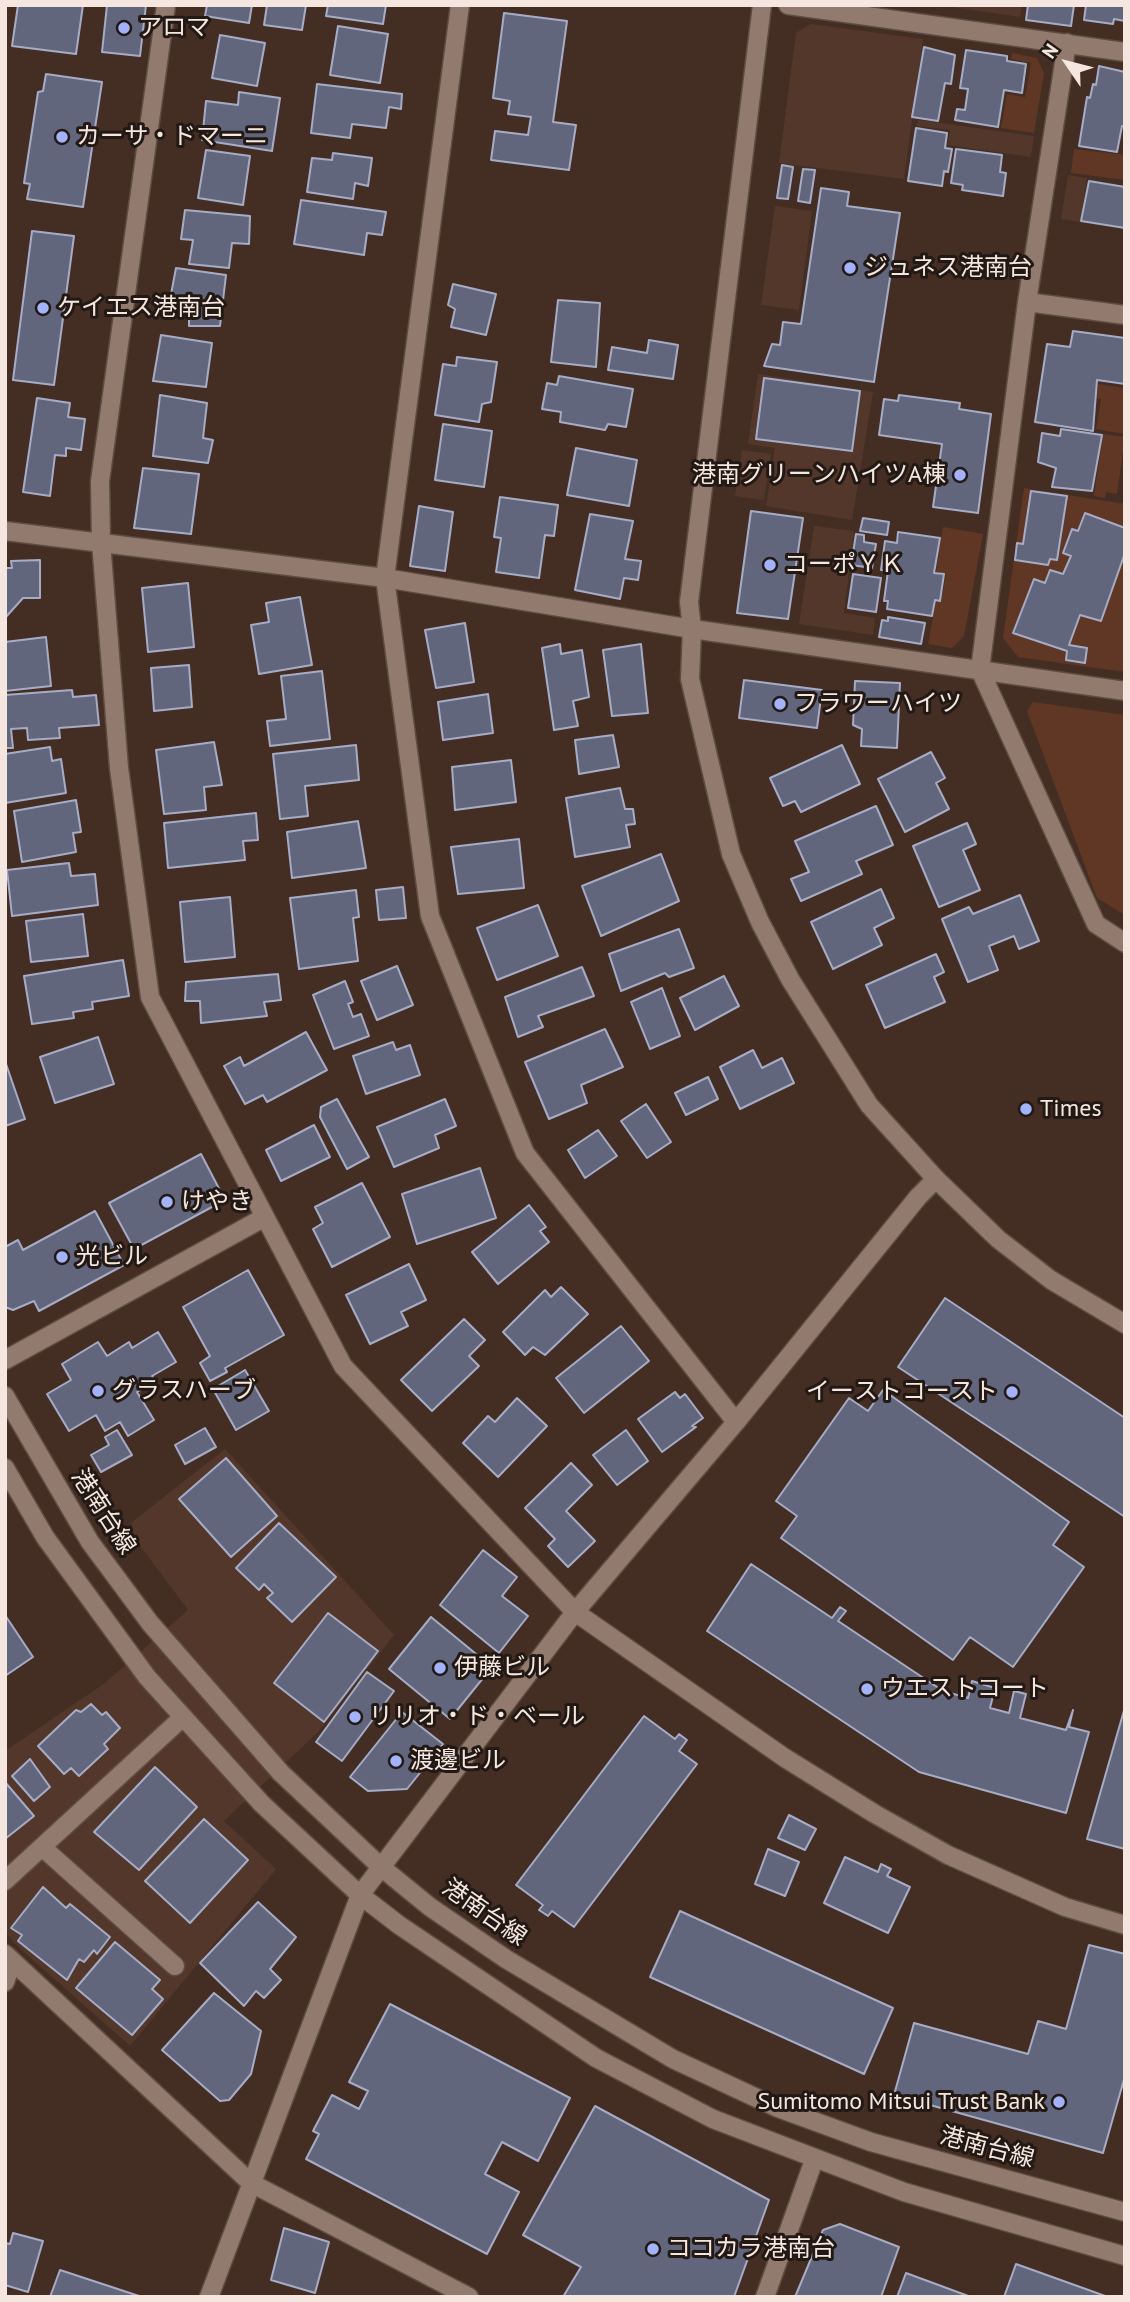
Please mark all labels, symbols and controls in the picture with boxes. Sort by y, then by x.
place label: アロマ [138,14,210,42]
marker: アロマ [116,20,132,36]
north arrow [1032,28,1102,98]
text: N [1036,39,1063,63]
place label: カーサ・ドマーニ [76,123,268,151]
marker: カーサ・ドマーニ [54,129,70,145]
place label: ジュネス港南台 [864,254,1032,282]
marker: ジュネス港南台 [842,260,858,276]
place label: ケイエス港南台 [57,294,225,322]
marker: ケイエス港南台 [35,300,51,316]
place label: 港南グリーンハイツA棟 [692,461,946,489]
marker: 港南グリーンハイツA棟 [952,467,968,483]
place label: コーポＹＫ [784,551,904,579]
marker: コーポＹＫ [762,557,778,573]
place label: フラワーハイツ [794,690,962,718]
marker: フラワーハイツ [772,696,788,712]
place label: Times [1040,1095,1102,1123]
marker: Times [1018,1101,1034,1117]
place label: けやき [181,1188,253,1216]
marker: けやき [159,1194,175,1210]
place label: 光ビル [76,1243,148,1271]
marker: 光ビル [54,1249,70,1265]
place label: グラスハーブ [112,1377,256,1405]
place label: イーストコースト [806,1378,998,1406]
marker: グラスハーブ [90,1383,106,1399]
marker: イーストコースト [1004,1384,1020,1400]
street label: 港南台線 [65,1464,141,1560]
place label: 伊藤ビル [454,1654,550,1682]
marker: 伊藤ビル [432,1660,448,1676]
place label: ウエストコート [881,1675,1049,1703]
marker: ウエストコート [859,1681,875,1697]
place label: リリオ・ド・ベール [369,1703,585,1731]
marker: リリオ・ド・ベール [347,1709,363,1725]
place label: 渡邊ビル [410,1747,506,1775]
marker: 渡邊ビル [388,1753,404,1769]
street label: 港南台線 [436,1874,532,1952]
place label: Sumitomo Mitsui Trust Bank [757,2088,1045,2116]
marker: Sumitomo Mitsui Trust Bank [1051,2094,1067,2110]
street label: 港南台線 [937,2122,1037,2174]
place label: ココカラ港南台 [667,2235,835,2263]
marker: ココカラ港南台 [645,2241,661,2257]

